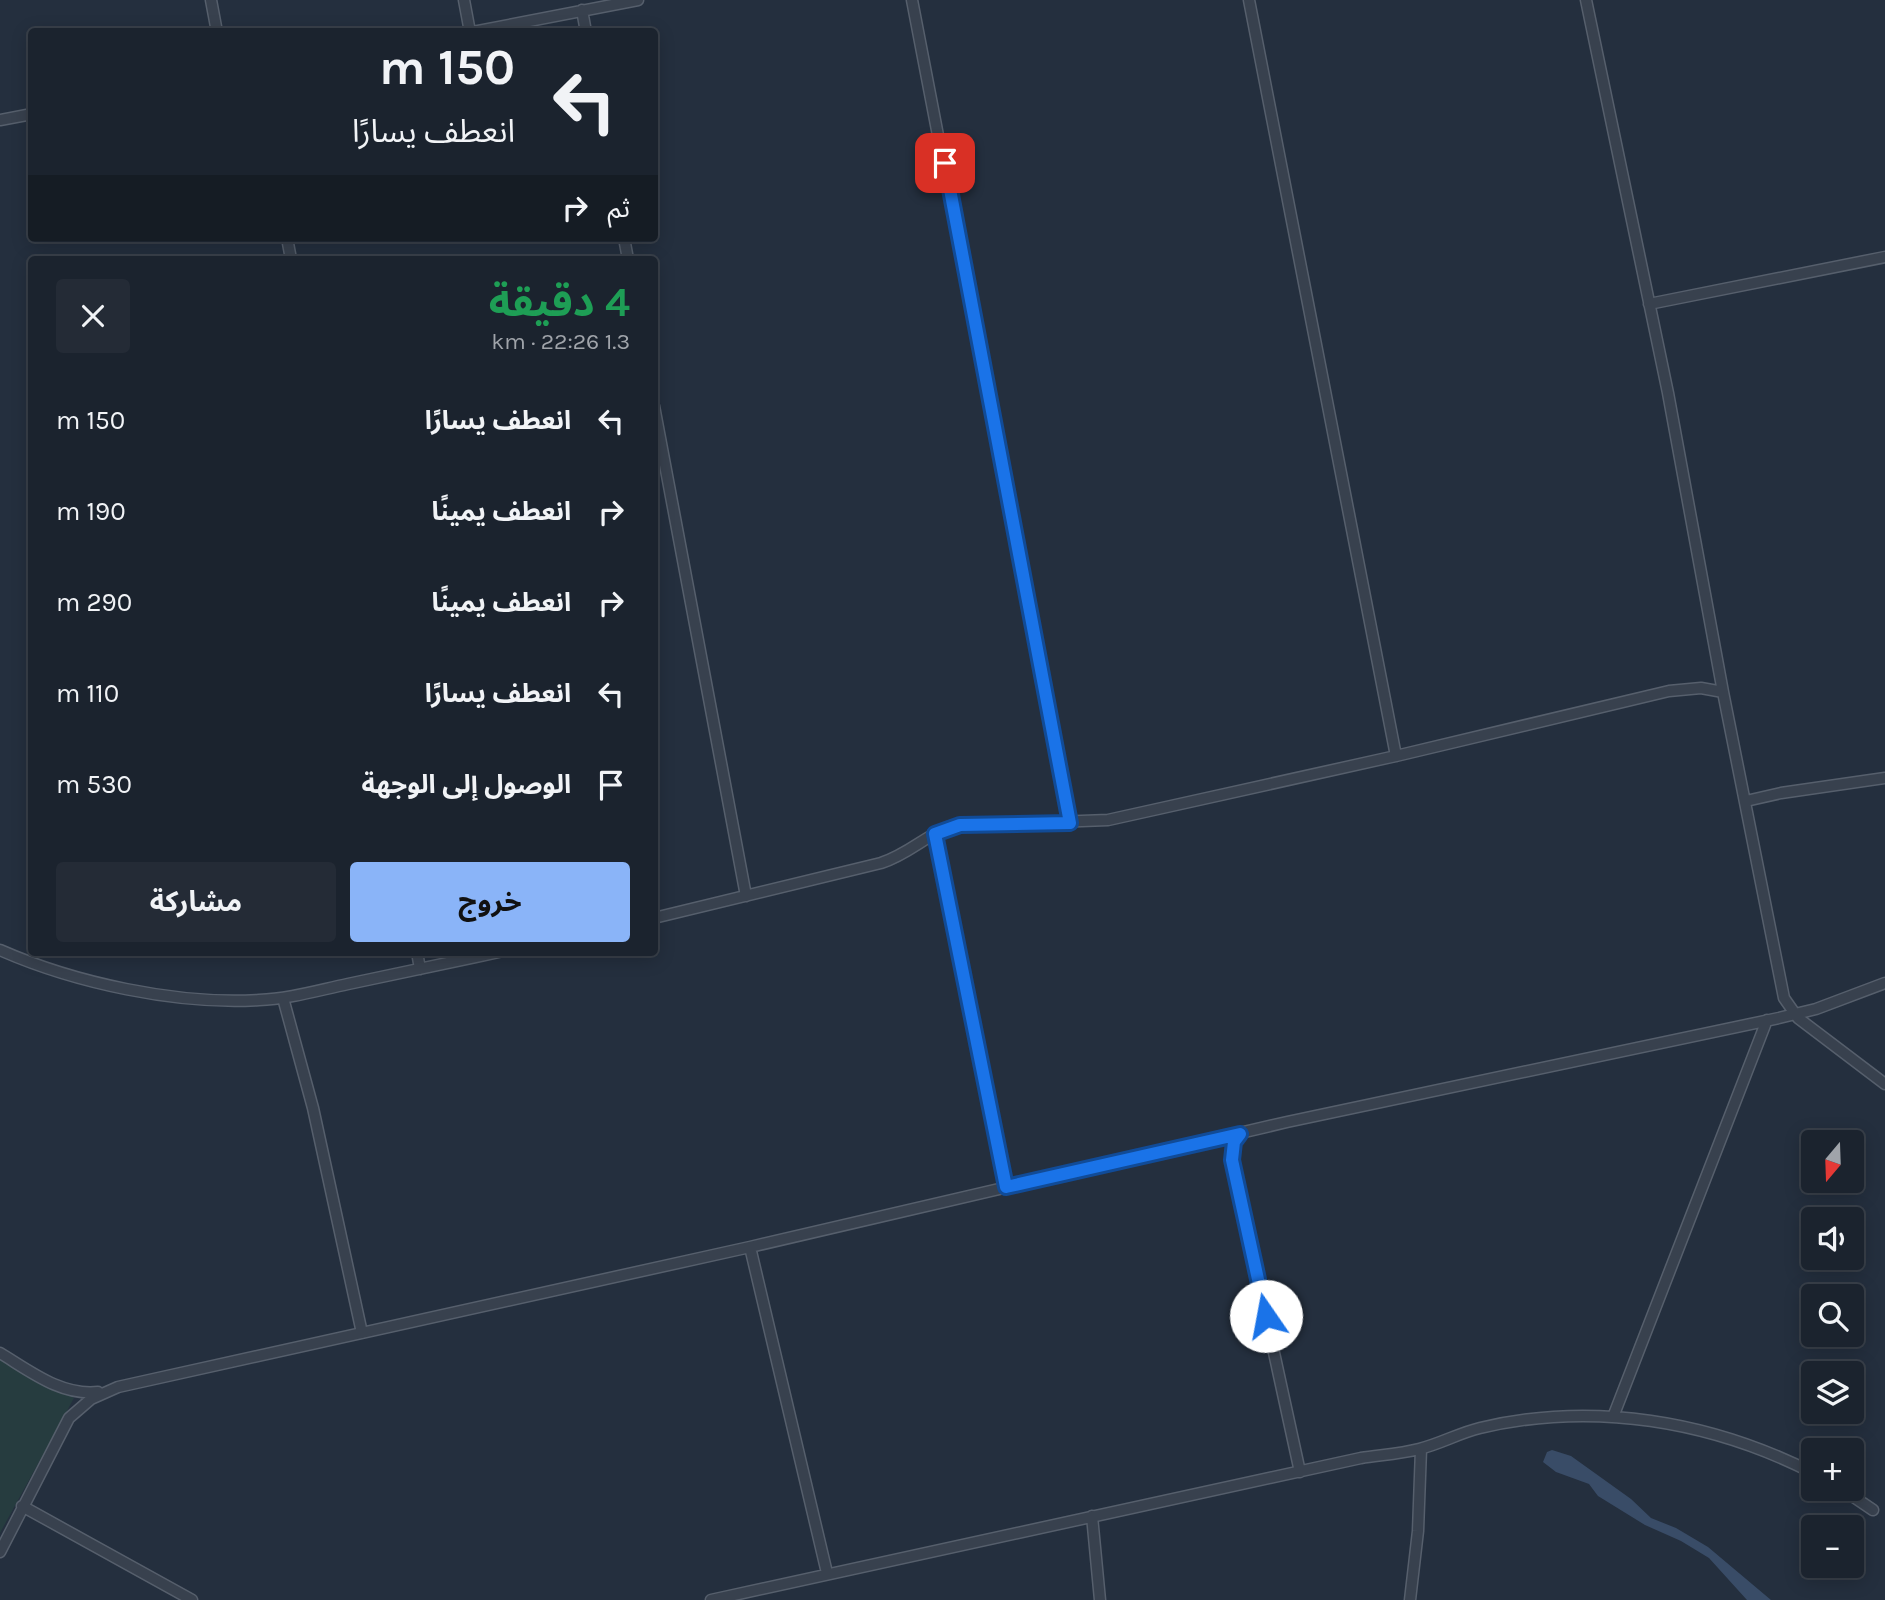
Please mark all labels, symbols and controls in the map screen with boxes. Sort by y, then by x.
text: 150 m [379,39,515,96]
icon: left [539,56,630,147]
text: انعطف يسارًا [352,113,515,150]
pin [915,133,975,193]
icon: arrive [926,144,964,182]
icon: right [556,189,594,227]
text: ثم [608,193,630,224]
text: 4 دقيقة [489,277,630,327]
button: close [56,279,130,353]
text: 1.3 km · 22:26 [491,328,630,355]
icon: left [592,402,630,440]
text: 150 m [56,405,125,436]
text: انعطف يسارًا [425,405,571,436]
icon: right [592,493,630,531]
text: 190 m [56,496,126,527]
text: انعطف يمينًا [431,496,571,527]
icon: right [592,584,630,622]
text: 290 m [56,587,132,618]
text: انعطف يمينًا [431,587,571,618]
icon: left [592,675,630,713]
text: 110 m [56,678,119,709]
text: انعطف يسارًا [425,678,571,709]
icon: arrive [592,766,630,804]
text: 530 m [56,769,132,800]
text: الوصول إلى الوجهة [362,769,571,800]
button: مشاركة [56,862,336,942]
button: خروج [350,862,630,942]
north arrow [1801,1130,1864,1194]
map controls [1801,1130,1864,1578]
button: sound [1801,1207,1864,1270]
position arrow [1229,1279,1303,1353]
button: search [1801,1284,1864,1347]
button: layers [1801,1361,1864,1424]
button: + [1801,1438,1864,1501]
button: − [1801,1515,1864,1578]

